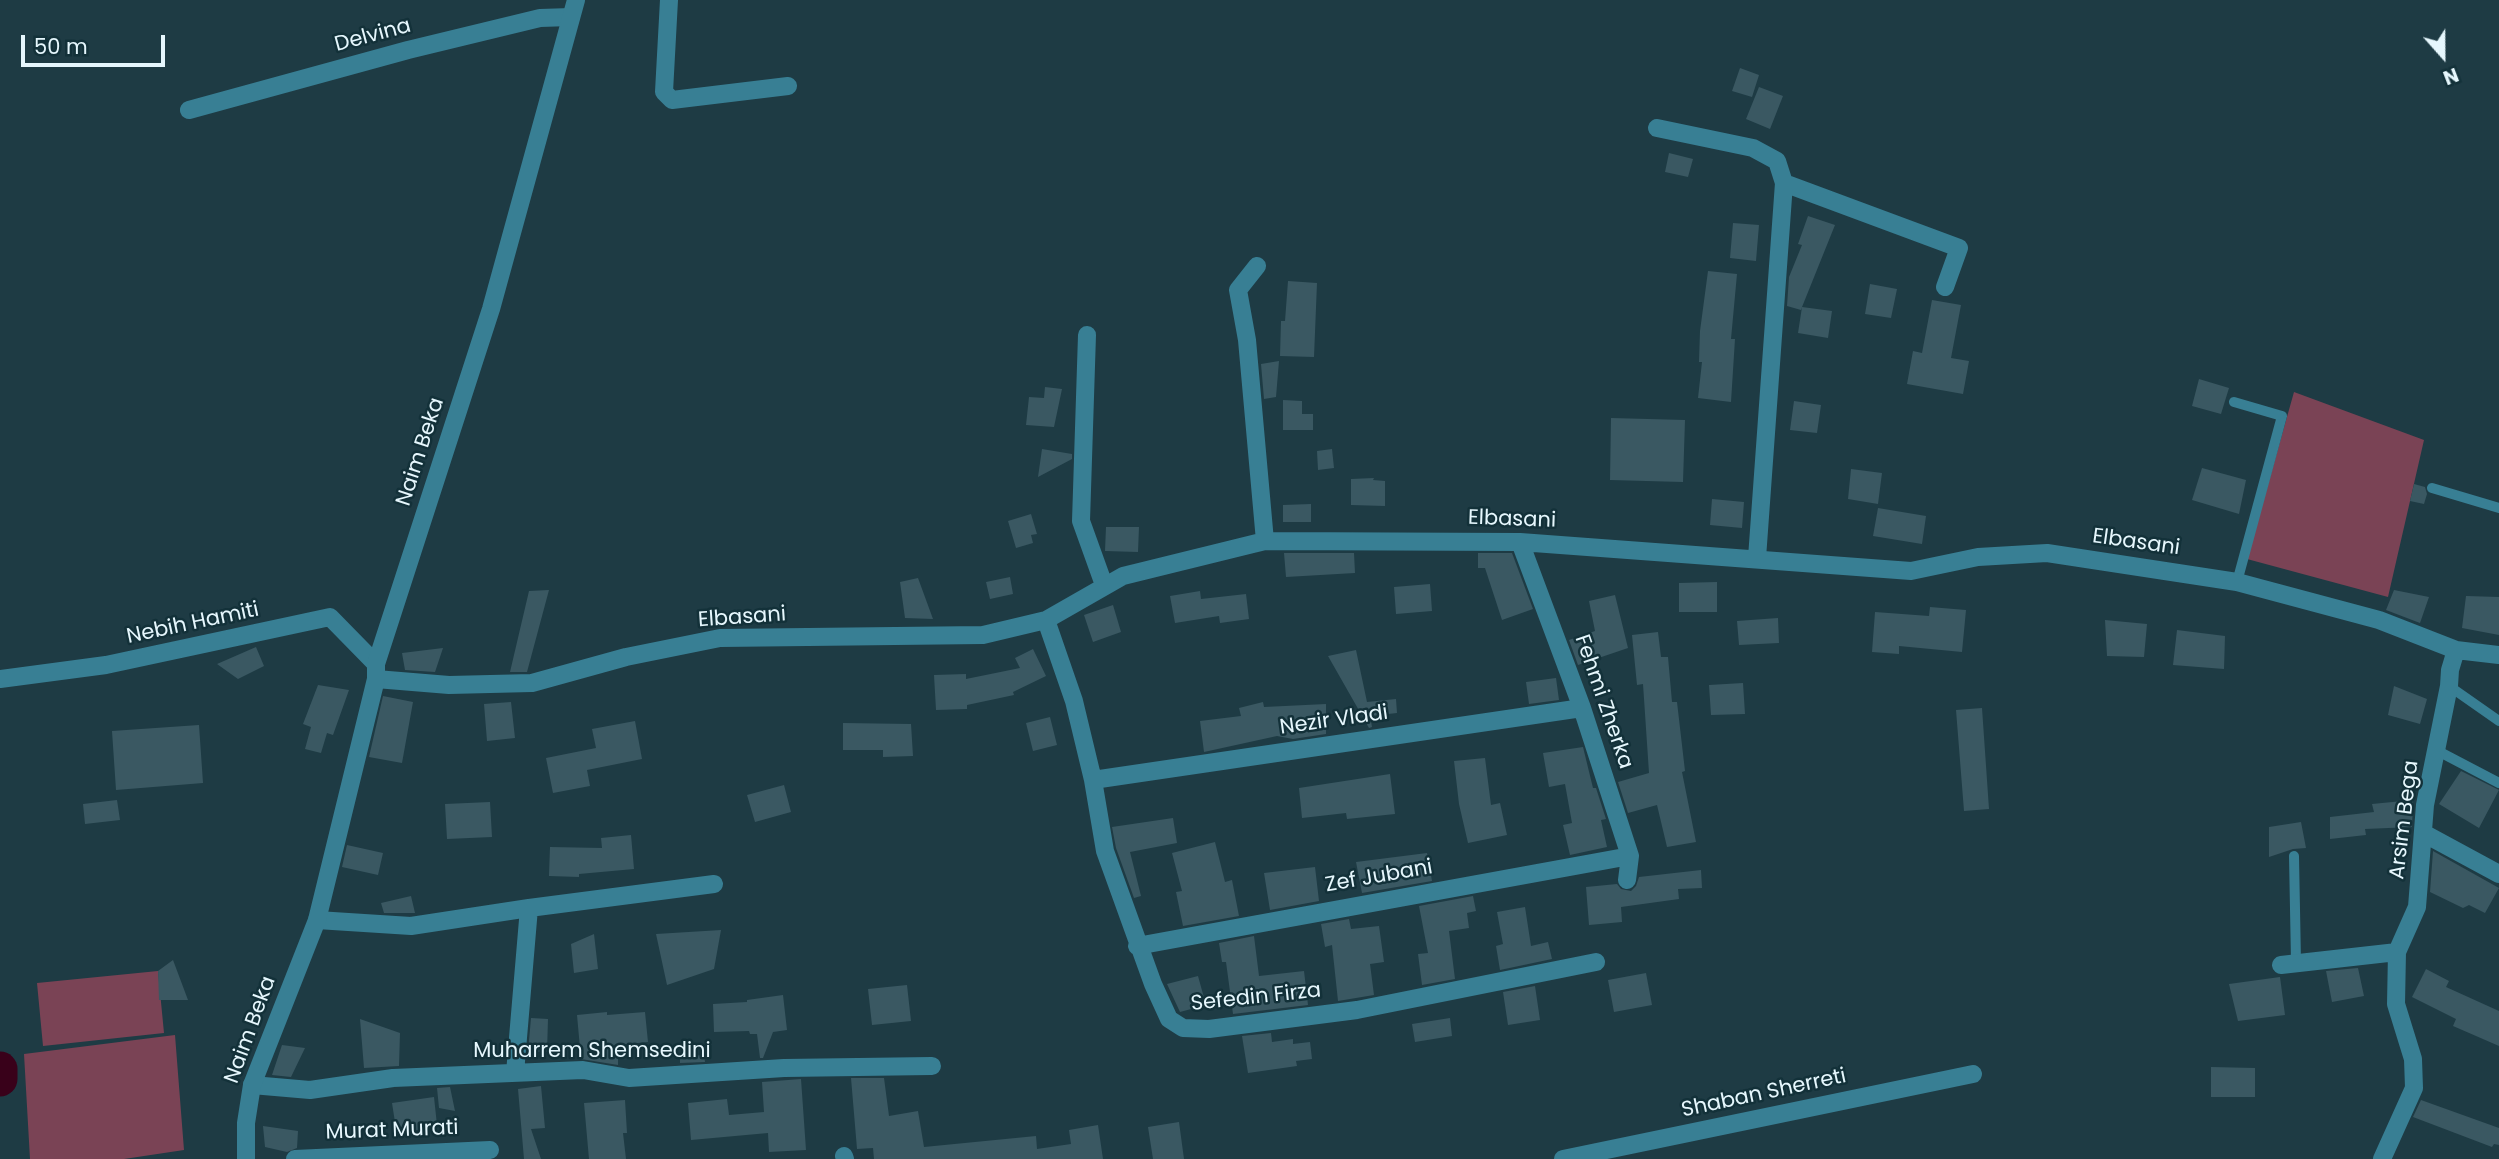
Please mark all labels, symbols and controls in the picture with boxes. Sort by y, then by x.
street label: Delvina [332,14,414,58]
scale bar [24,21,168,65]
north arrow [2408,21,2478,91]
text: 50 m [34,32,88,61]
text: N [2439,61,2462,91]
street label: Naim Beka [392,395,450,509]
street label: Elbasani [1468,506,1556,534]
street label: Elbasani [2091,524,2181,562]
street label: Nebih Hamiti [125,598,261,650]
street label: Elbasani [697,602,787,634]
street label: Fehmi Zherka [1568,632,1638,772]
street label: Nezir Vladi [1278,701,1390,741]
street label: Arsim Bega [2385,759,2425,881]
street label: Zef Jubani [1323,855,1435,899]
street label: Naim Beka [220,973,282,1087]
street label: Sefedin Firza [1190,979,1322,1017]
street label: Muharrem Shemsedini [473,1039,711,1065]
street label: Shaban Sherreti [1679,1064,1849,1124]
street label: Murat Murati [325,1116,459,1146]

